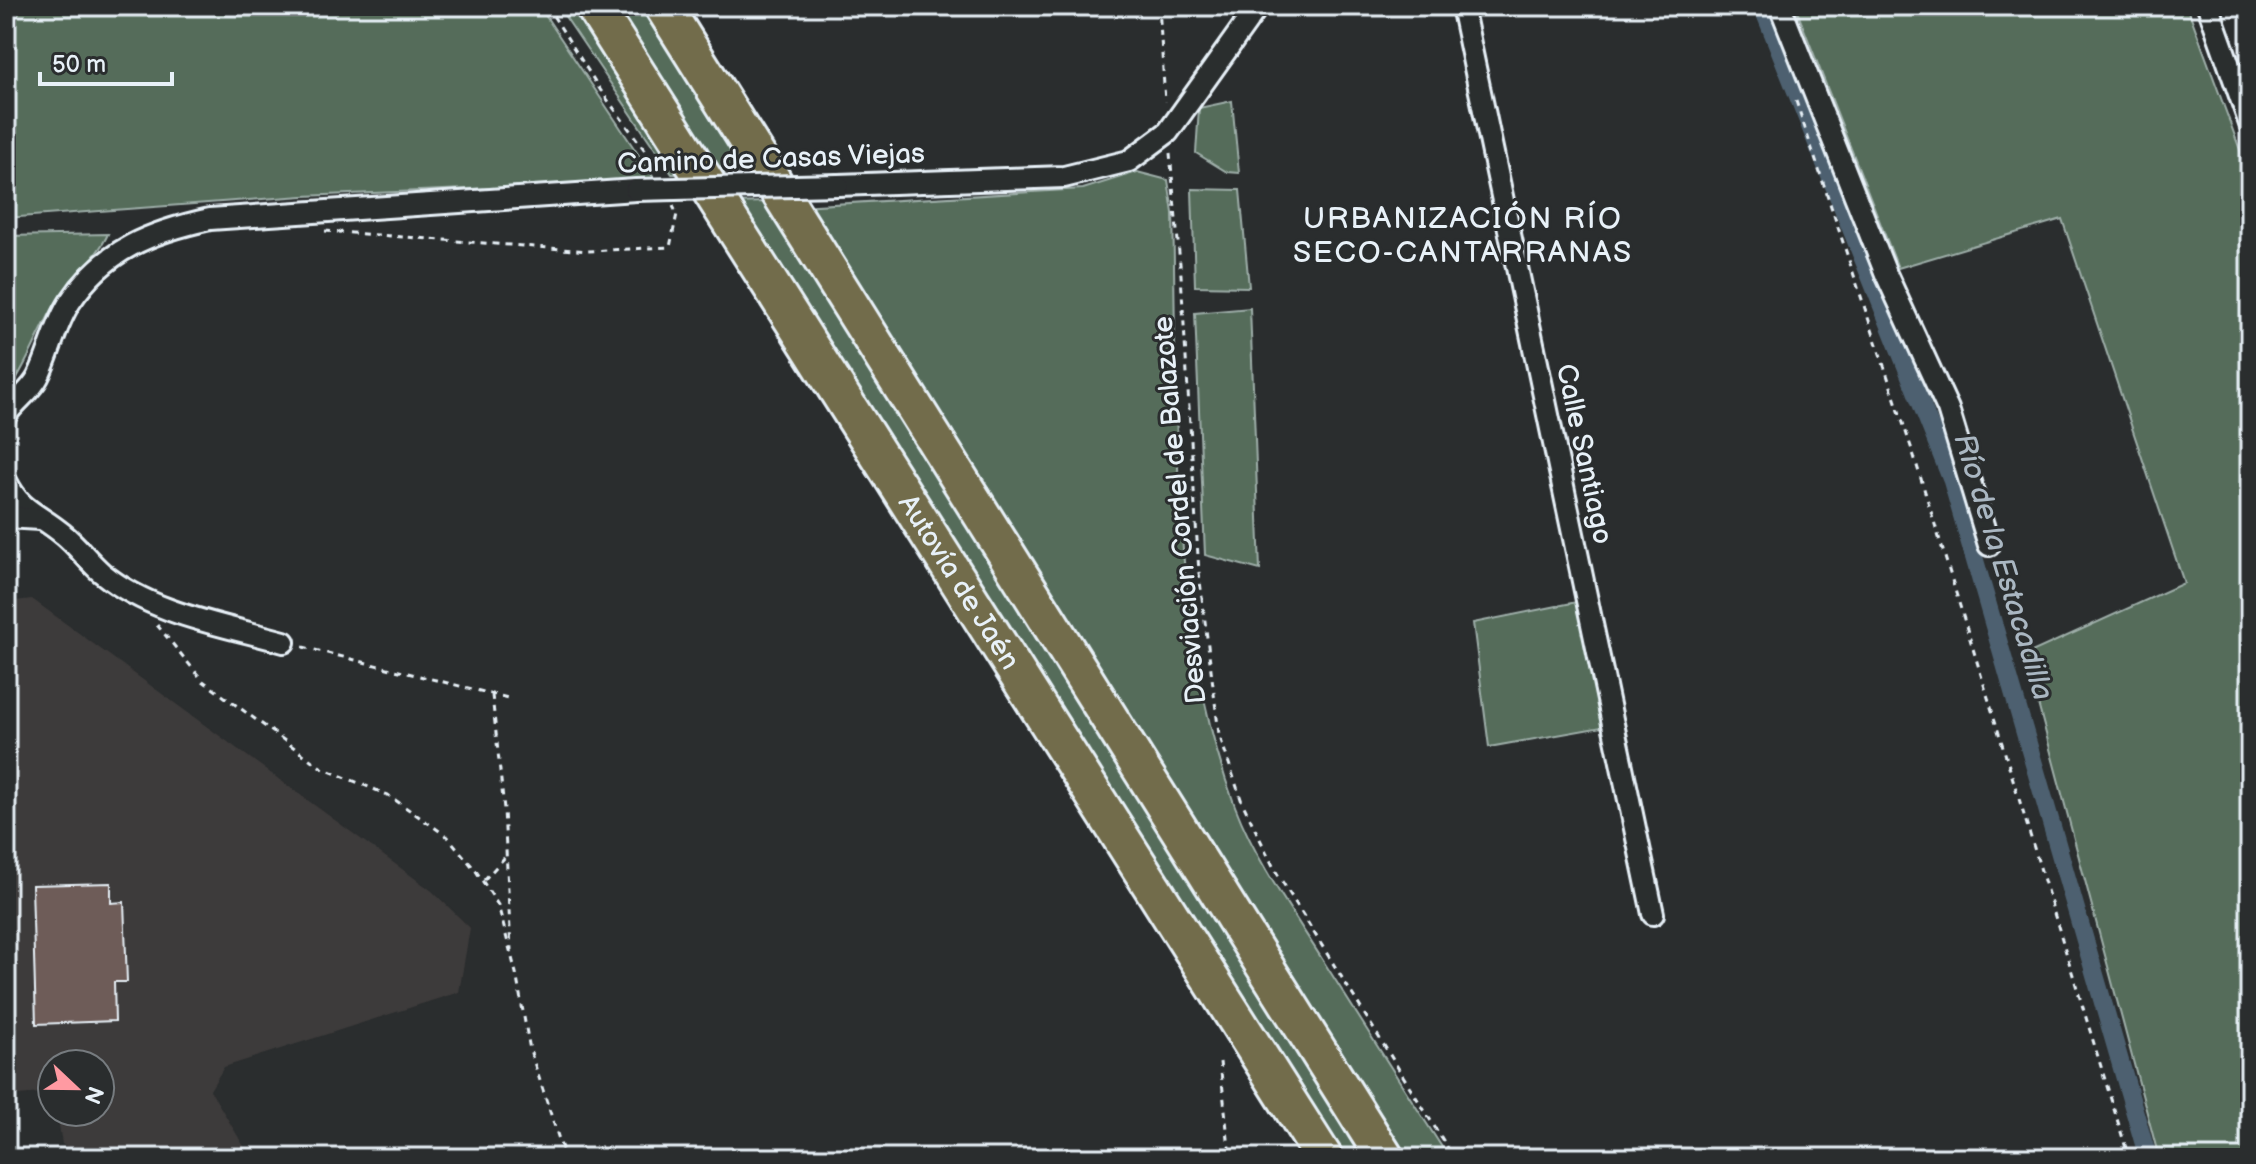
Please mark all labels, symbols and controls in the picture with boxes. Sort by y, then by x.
scale bar [40,36,172,86]
text: 50 m [52,50,106,79]
street label: Camino de Casas Viejas [617,137,926,181]
district label: URBANIZACIÓN RÍO SECO-CANTARRANAS [1293,200,1633,271]
street label: Desviación Cordel de Balazote [1147,315,1213,705]
street label: Calle Santiago [1549,361,1619,547]
water label: Río de la Estacadilla [1945,429,2061,705]
street label: Autovía de Jaén [891,488,1027,676]
north arrow [36,1048,116,1128]
text: N [78,1082,109,1108]

